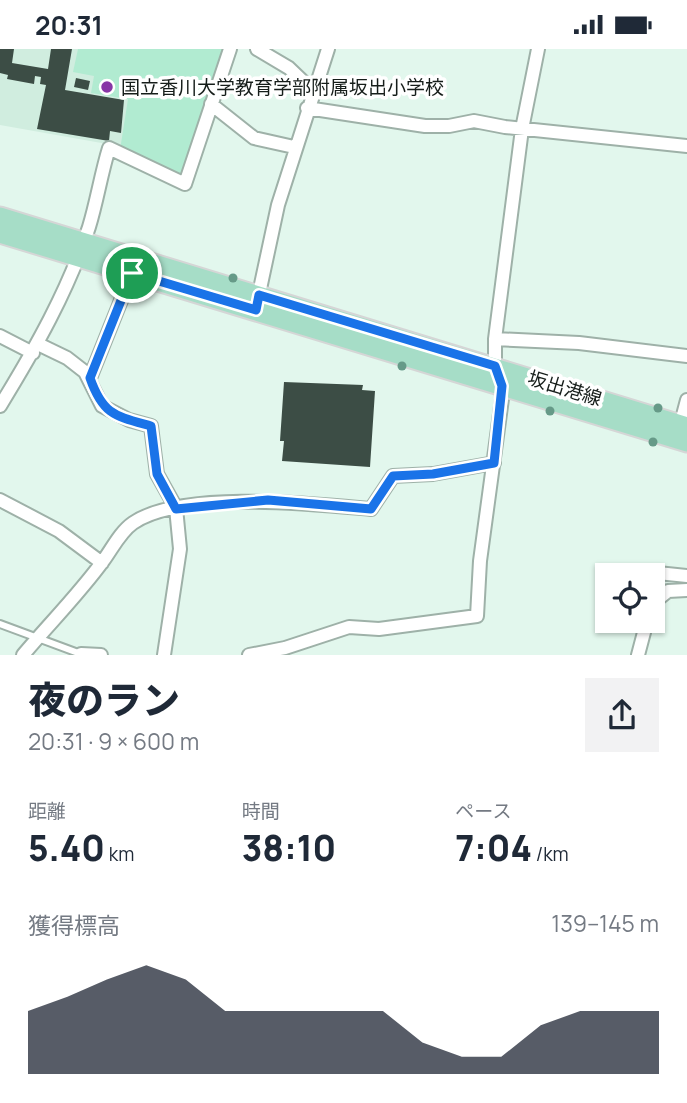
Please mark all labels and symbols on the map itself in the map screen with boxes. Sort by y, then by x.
place label: 国立香川大学教育学部附属坂出小学校 [121,74,444,100]
marker: 国立香川大学教育学部附属坂出小学校 [99,79,115,95]
pin [102,243,162,303]
street label: 坂出港線 [525,364,605,412]

